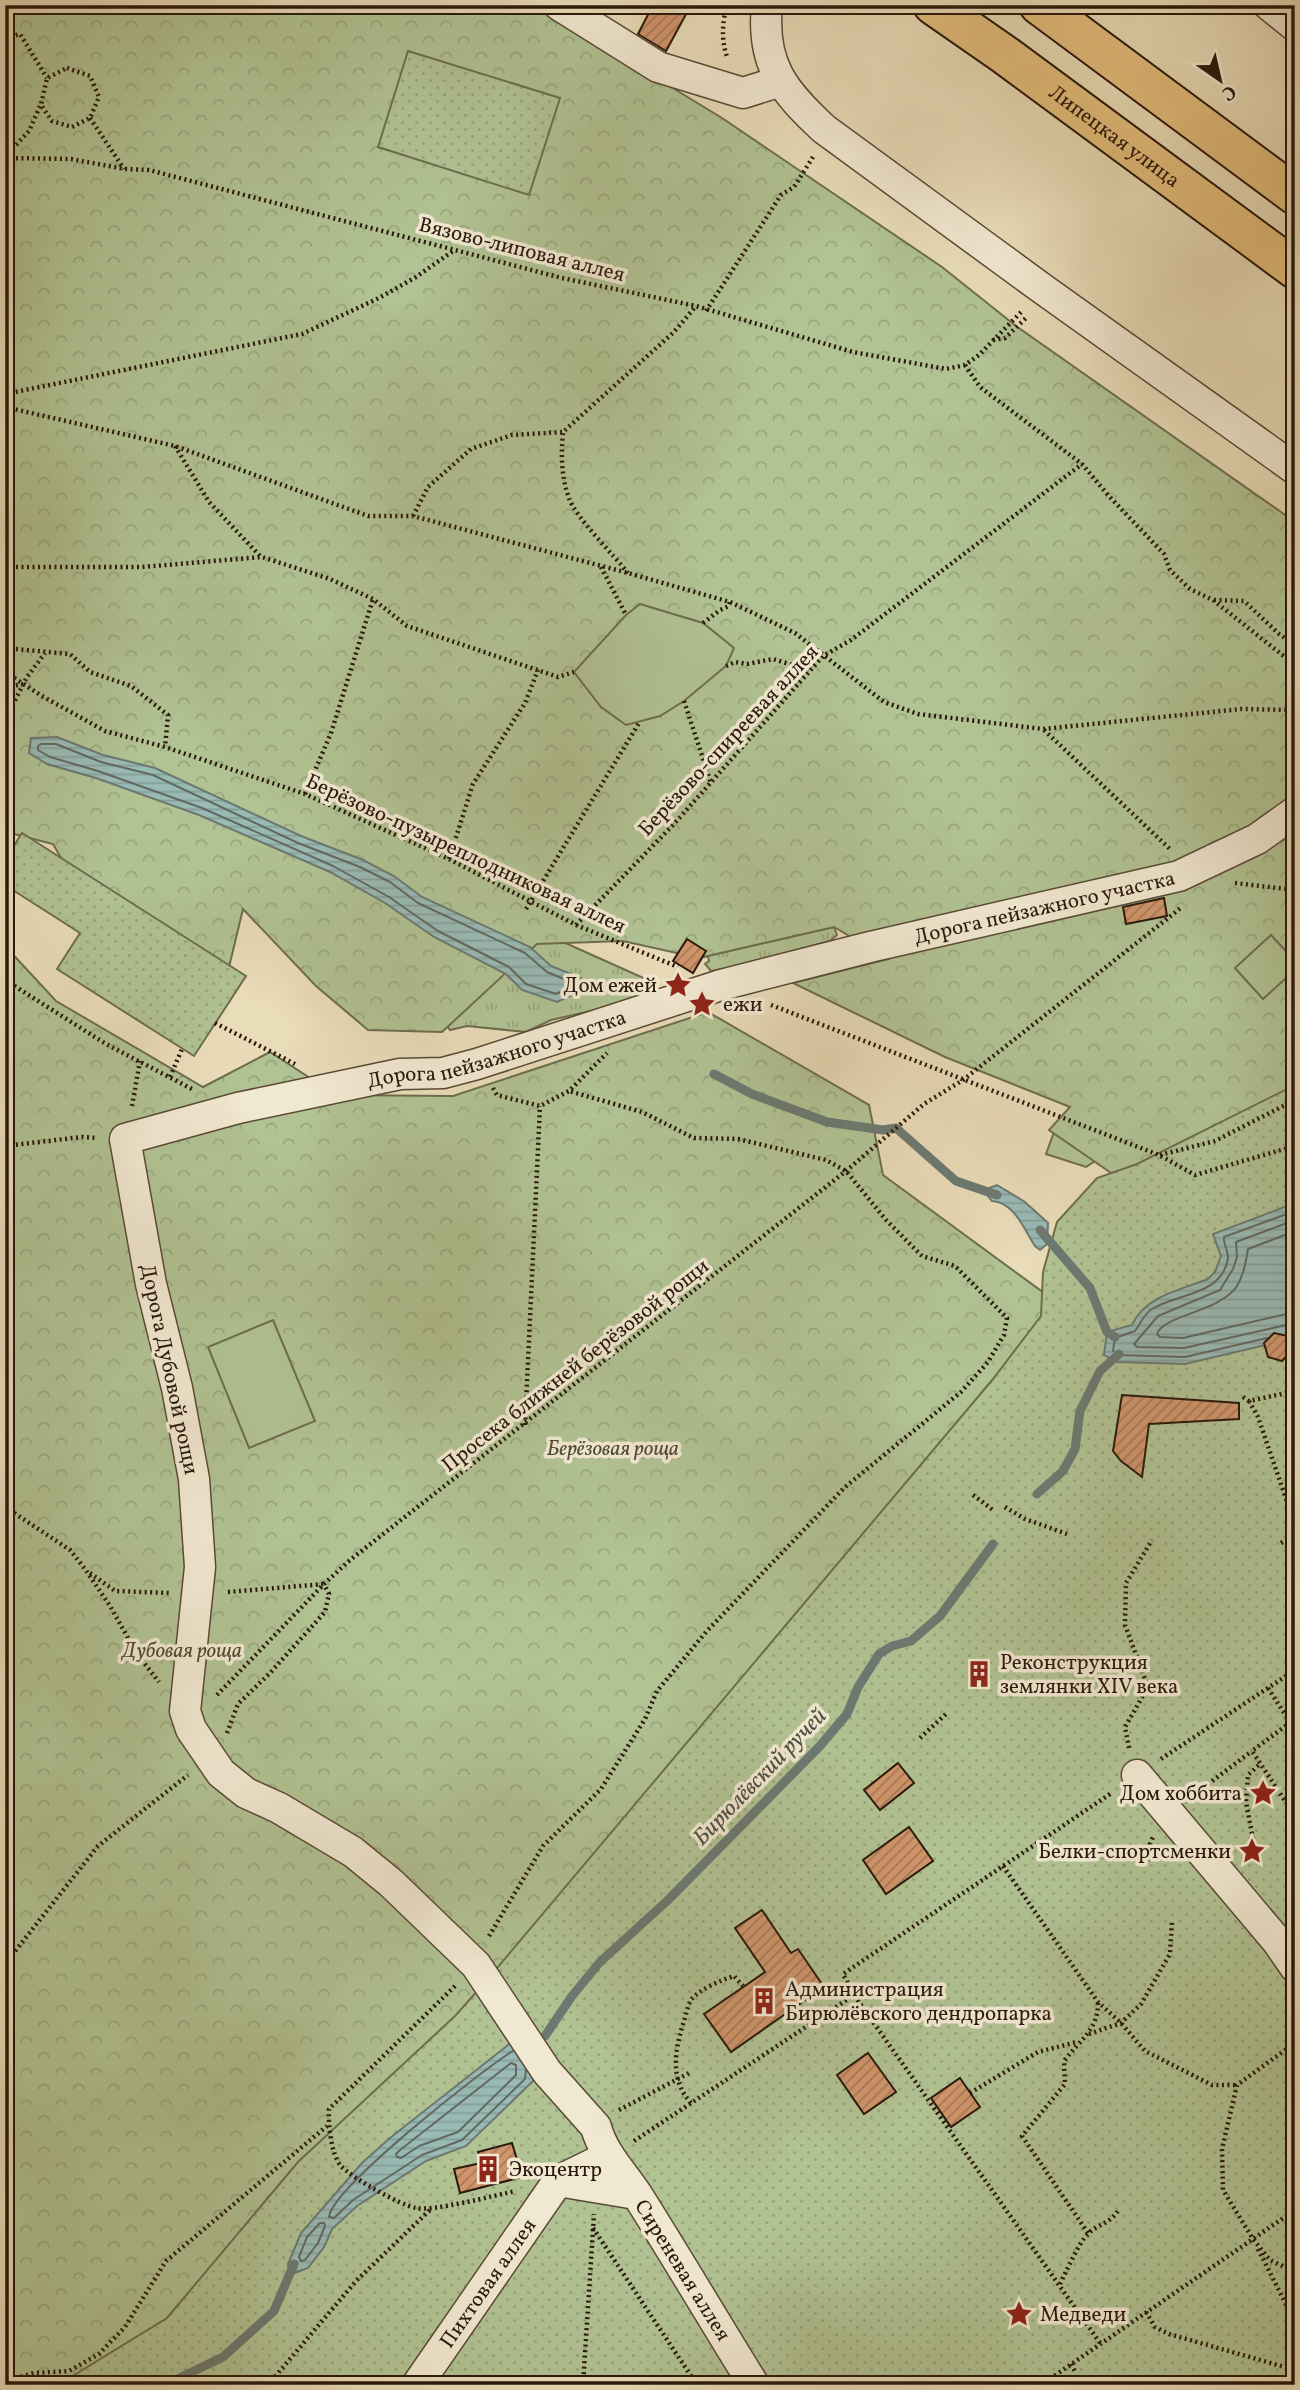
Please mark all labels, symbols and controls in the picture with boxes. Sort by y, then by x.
north arrow [1184,46,1254,116]
text: С [1216,78,1241,107]
street label: Липецкая улица [1042,79,1186,195]
street label: Вязово-липовая аллея [416,211,628,290]
street label: Берёзово-спиреевая аллея [632,639,826,843]
street label: Берёзово-пузыреплодниковая аллея [301,767,630,941]
street label: Дорога пейзажного участка [911,864,1178,952]
place icon: Дом ежей [663,970,693,1000]
place label: Дом ежей [563,972,657,1001]
place icon: ежи [687,989,717,1019]
place label: ежи [723,991,763,1020]
street label: Дорога пейзажного участка [365,1004,630,1096]
street label: Просека ближней берёзовой рощи [436,1252,716,1480]
street label: Дорога Дубовой рощи [132,1261,205,1478]
park label: Берёзовая роща [547,1435,679,1464]
park label: Дубовая роща [120,1637,242,1666]
place label: Реконструкция землянки XIV века [1000,1649,1178,1702]
building icon: Реконструкция землянки XIV века [964,1659,994,1689]
water label: Бирюлёвский ручей [686,1701,835,1853]
place icon: Дом хоббита [1248,1778,1278,1808]
place label: Дом хоббита [1120,1780,1242,1809]
place icon: Белки-спортсменки [1237,1836,1267,1866]
place label: Белки-спортсменки [1038,1838,1231,1867]
place label: Администрация Бирюлёвского дендропарка [785,1976,1052,2029]
building icon: Администрация Бирюлёвского дендропарка [749,1986,779,2016]
building icon: Экоцентр [473,2154,503,2184]
place label: Экоцентр [509,2156,602,2185]
street label: Сиреневая аллея [627,2195,737,2347]
street label: Пихтовая аллея [434,2213,544,2355]
place icon: Медведи [1004,2299,1034,2329]
place label: Медведи [1040,2301,1126,2330]

